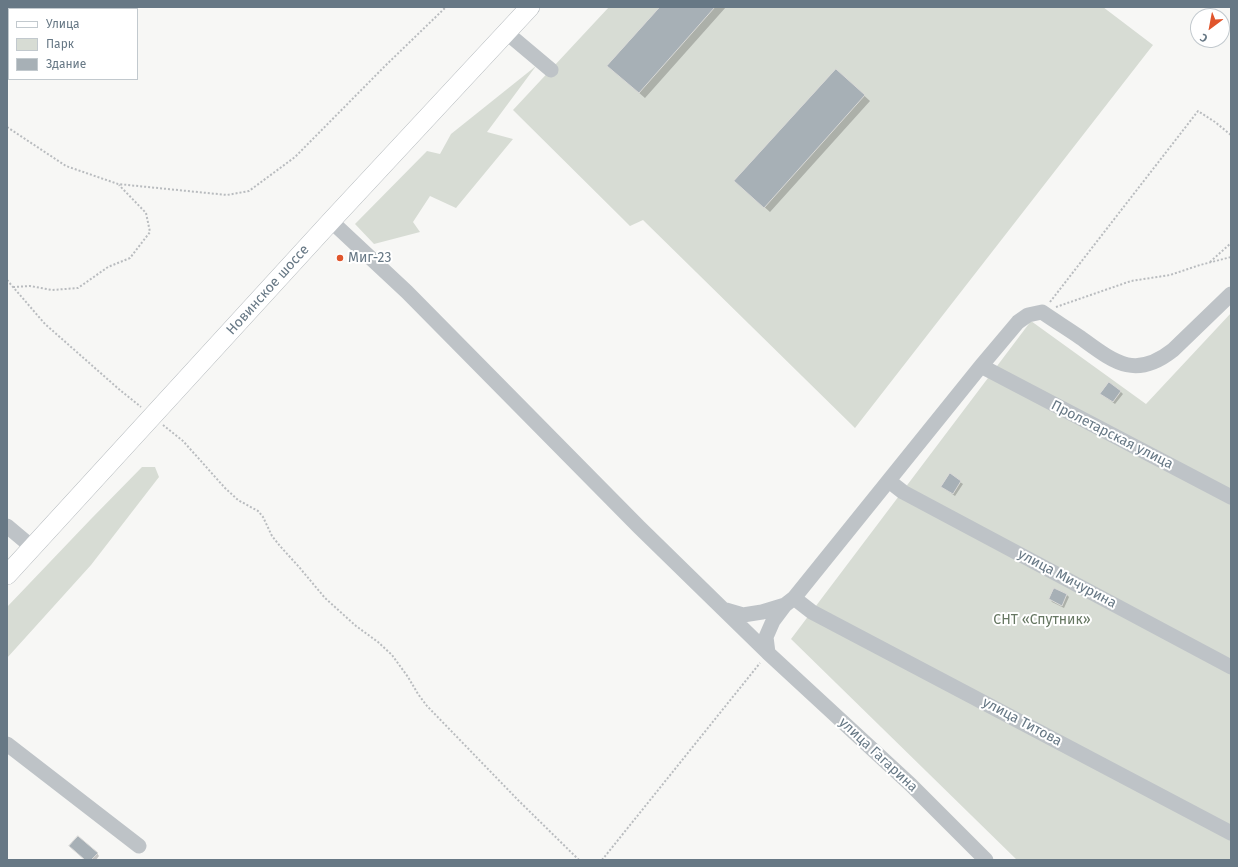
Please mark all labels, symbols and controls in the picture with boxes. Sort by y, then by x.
legend [8,8,138,80]
north arrow [1190,8,1230,48]
text: Улица [46,17,80,31]
text: С [1198,31,1210,45]
text: Парк [46,37,74,51]
text: Здание [46,57,86,71]
street label: Новинское шоссе [223,241,313,339]
place label: Миг-23 [348,250,391,266]
marker: Миг-23 [335,253,345,263]
street label: Пролетарская улица [1048,397,1176,473]
street label: улица Мичурина [1015,546,1119,612]
park label: СНТ «Спутник» [993,612,1091,628]
street label: улица Титова [979,694,1065,750]
street label: улица Гагарина [835,714,921,796]

